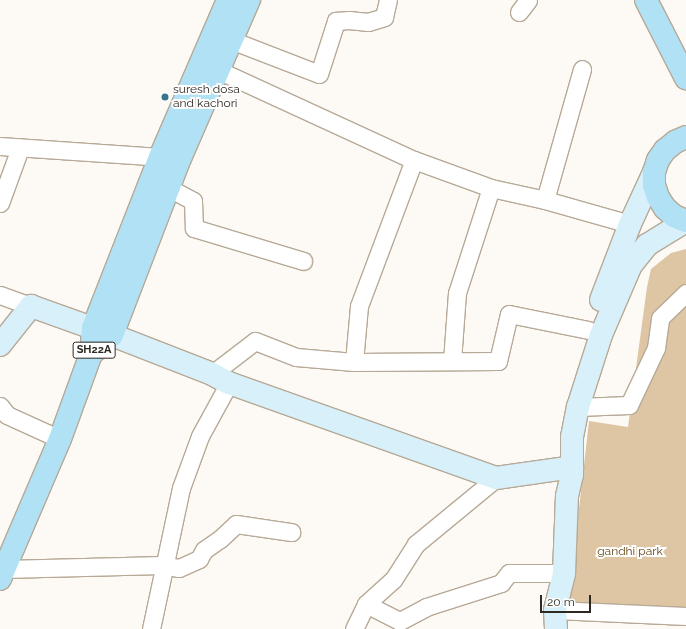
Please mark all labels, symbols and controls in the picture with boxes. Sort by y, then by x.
place label: suresh dosa and kachori [173,83,240,111]
marker: suresh dosa and kachori [160,92,170,102]
road number: SH22A [72,341,116,359]
park label: gandhi park [597,545,663,559]
scale bar [542,587,593,613]
text: 20 m [547,595,575,609]

